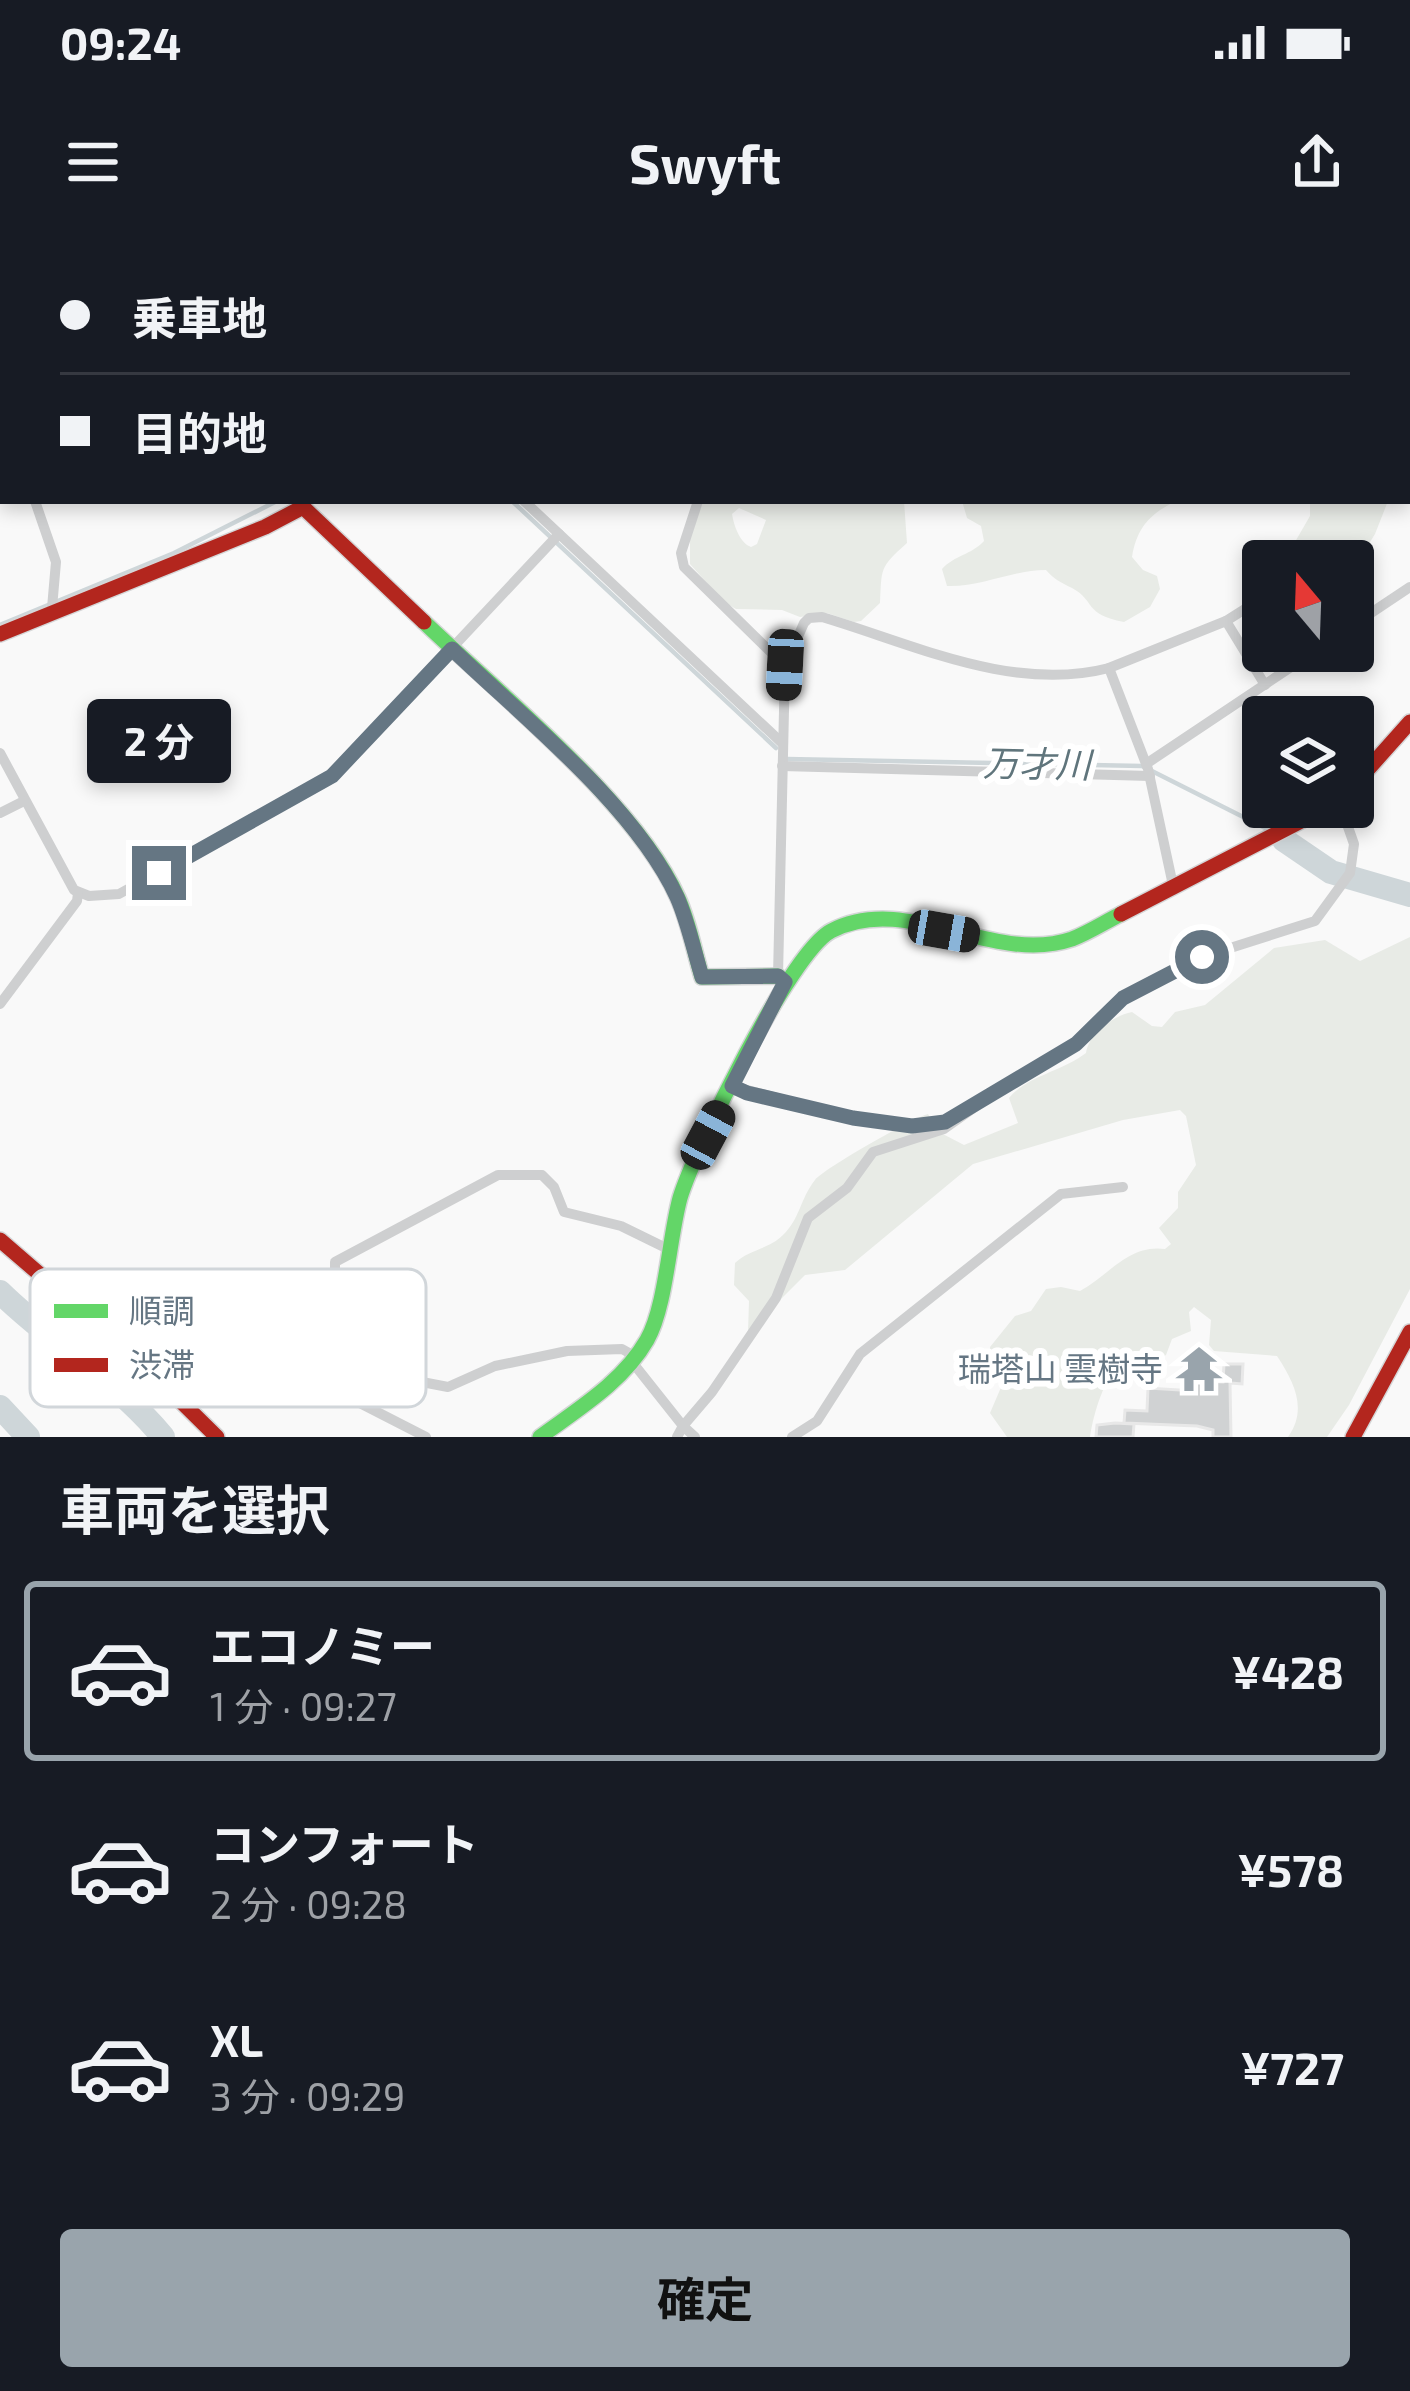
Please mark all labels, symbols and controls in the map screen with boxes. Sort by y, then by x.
text: 09:24 [60,15,181,69]
icon: menu [60,129,126,195]
icon: share [1284,129,1350,195]
text: Swyft [629,130,781,195]
text: 乗車地 [132,290,267,344]
text: 目的地 [132,405,267,459]
north arrow [1242,540,1374,672]
map controls [1242,540,1374,828]
car [765,628,805,702]
button: layers [1242,696,1374,828]
callout: 2 分 [87,699,231,783]
text: 2 分 [124,717,194,764]
water label: 万才川 [983,740,1095,785]
route end [132,846,186,900]
car [905,907,983,955]
route start [1175,930,1229,984]
car [675,1095,741,1175]
legend [30,1269,426,1407]
text: 順調 [129,1290,195,1330]
text: 渋滞 [129,1344,195,1384]
temple icon: 瑞塔山 雲樹寺 [1174,1344,1224,1394]
place label: 瑞塔山 雲樹寺 [958,1348,1163,1388]
text: 車両を選択 [60,1476,330,1541]
icon: car [66,1617,174,1725]
text: エコノミー [210,1618,435,1672]
text: ¥428 [1231,1644,1344,1698]
text: 1 分 · 09:27 [210,1682,397,1729]
icon: car [66,1815,174,1923]
text: コンフォート [210,1816,479,1870]
text: ¥578 [1237,1842,1344,1896]
text: 2 分 · 09:28 [210,1880,407,1927]
text: XL [210,2012,263,2066]
icon: car [66,2013,174,2121]
text: ¥727 [1240,2040,1344,2094]
text: 3 分 · 09:29 [210,2072,405,2119]
button: 確定 [60,2229,1350,2367]

